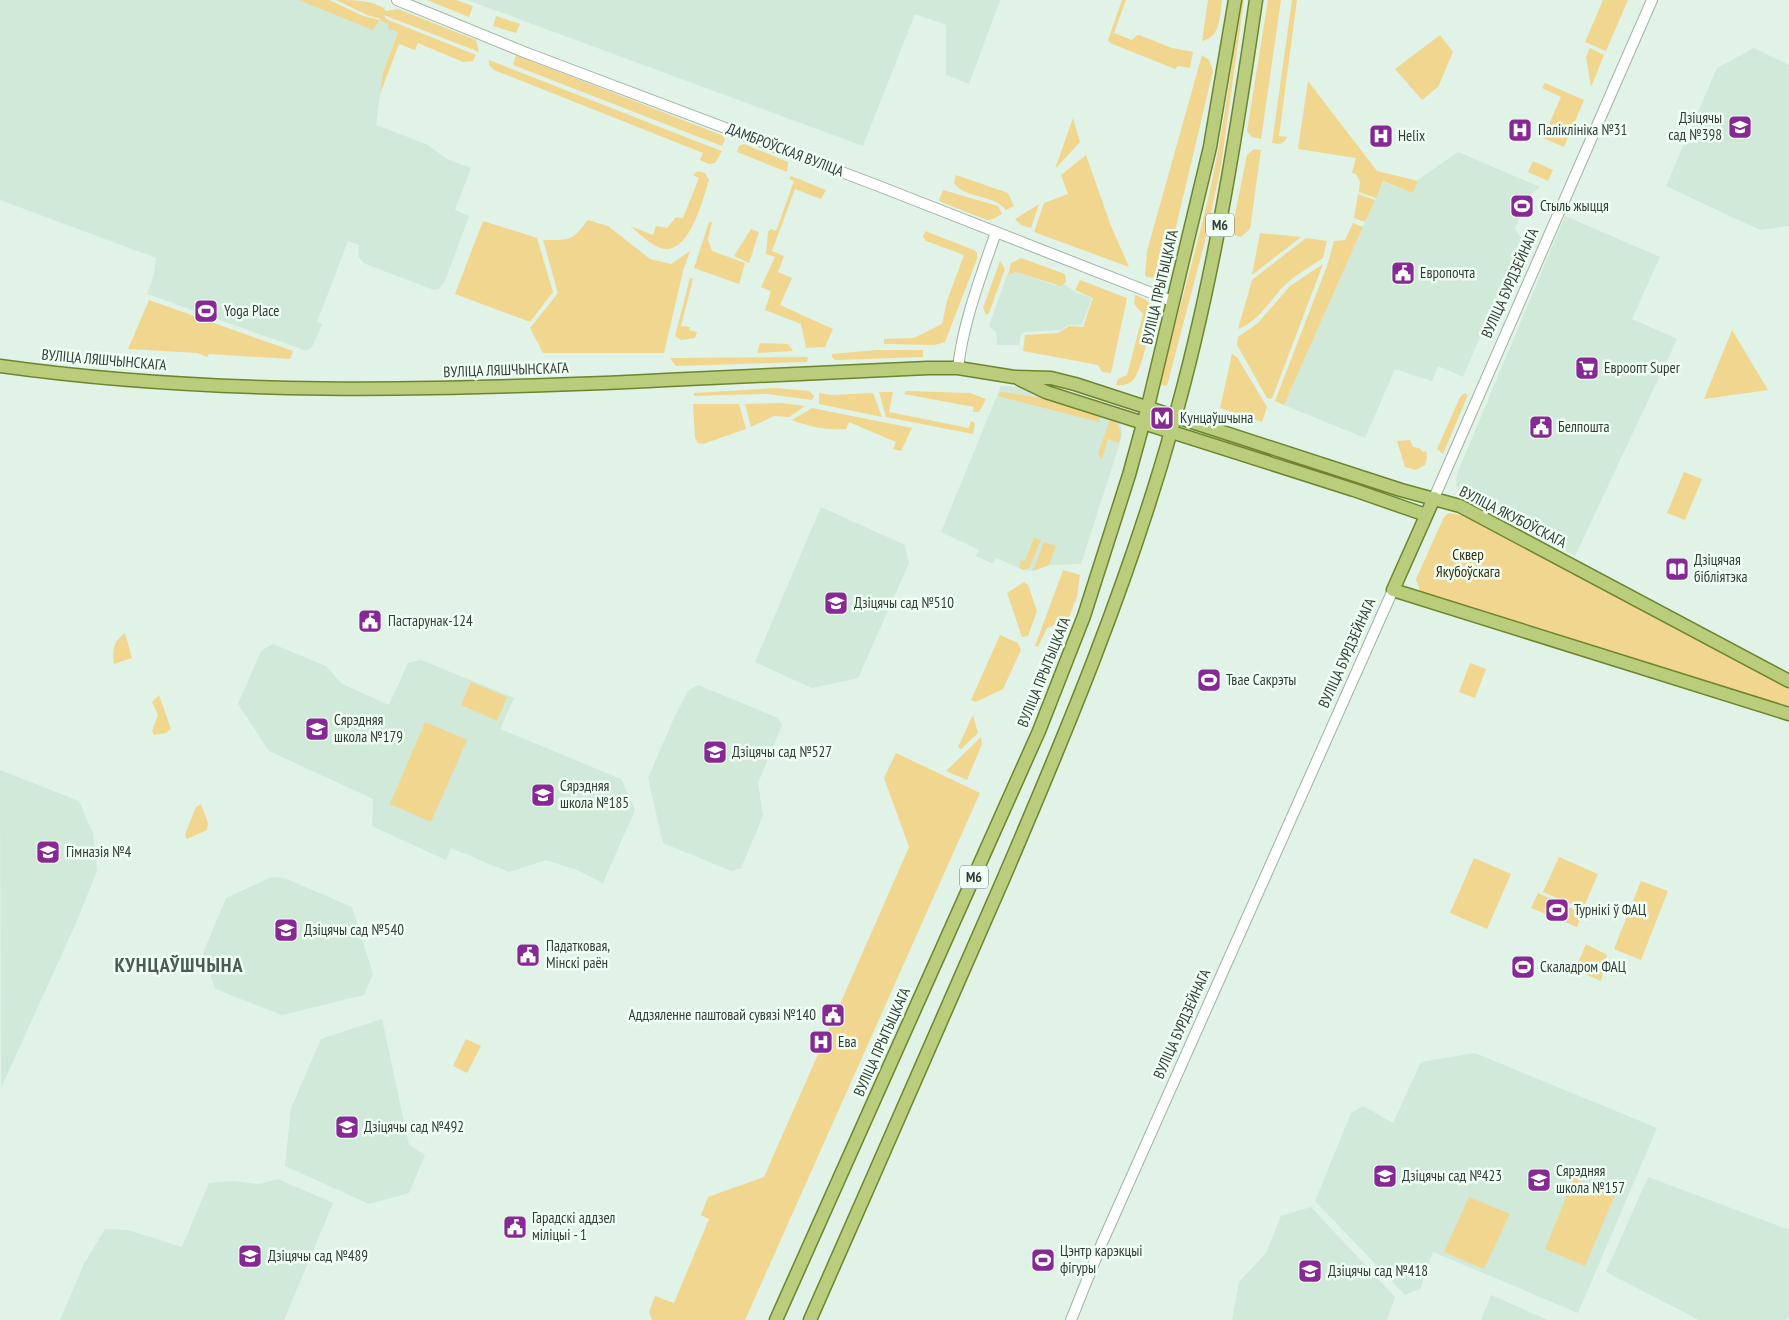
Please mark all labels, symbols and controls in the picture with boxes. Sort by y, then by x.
place label: Дзіцячы сад №398 [1668,108,1722,144]
school or university icon: Дзіцячы сад №398 [1727,114,1753,140]
hospital icon: Паліклініка №31 [1507,117,1533,143]
street label: ДАМБРОЎСКАЯ ВУЛІЦА [724,118,847,181]
place label: Паліклініка №31 [1538,120,1627,139]
hospital icon: Helix [1368,123,1394,149]
place label: Helix [1398,126,1425,145]
sports icon: Стыль жыцця [1509,193,1535,219]
place label: Стыль жыцця [1540,196,1609,215]
road number: М6 [1206,214,1234,236]
street label: ВУЛІЦА БУРДЗЕЙНАГА [1477,224,1543,341]
street label: ВУЛІЦА ПРЫТЫЦКАГА [1137,227,1182,346]
public building icon: Европочта [1390,260,1416,286]
place label: Европочта [1420,263,1475,282]
sports icon: Yoga Place [193,298,219,324]
place label: Yoga Place [224,301,279,320]
street label: ВУЛІЦА ЛЯШЧЫНСКАГА [41,345,168,375]
supermarket icon: Евроопт Super [1574,355,1600,381]
street label: ВУЛІЦА ЛЯШЧЫНСКАГА [443,358,570,381]
place label: Евроопт Super [1604,358,1681,377]
metro station icon: Кунцаўшчына [1149,405,1175,431]
place label: Кунцаўшчына [1180,408,1253,427]
public building icon: Белпошта [1528,414,1554,440]
place label: Белпошта [1558,417,1609,436]
street label: ВУЛІЦА ЯКУБОЎСКАГА [1457,481,1571,552]
park label: Сквер Якубоўскага [1436,545,1500,581]
place label: Дзіцячая бібліятэка [1694,550,1748,586]
library icon: Дзіцячая бібліятэка [1664,556,1690,582]
school or university icon: Дзіцячы сад №510 [823,590,849,616]
place label: Дзіцячы сад №510 [854,593,954,612]
street label: ВУЛІЦА БУРДЗЕЙНАГА [1314,594,1380,711]
public building icon: Пастарунак-124 [357,608,383,634]
place label: Пастарунак-124 [388,611,473,630]
street label: ВУЛІЦА ПРЫТЫЦКАГА [1013,613,1075,730]
sports icon: Твае Сакрэты [1196,667,1222,693]
place label: Твае Сакрэты [1226,670,1296,689]
place label: Сярэдняя школа №179 [334,710,403,746]
school or university icon: Сярэдняя школа №179 [304,716,330,742]
school or university icon: Дзіцячы сад №527 [702,739,728,765]
place label: Дзіцячы сад №527 [732,742,832,761]
place label: Сярэдняя школа №185 [560,776,629,812]
school or university icon: Сярэдняя школа №185 [530,782,556,808]
school or university icon: Гімназія №4 [35,839,61,865]
place label: Гімназія №4 [66,842,132,861]
road number: М6 [960,866,988,889]
sports icon: Турнікі ў ФАЦ [1544,897,1570,923]
place label: Турнікі ў ФАЦ [1574,900,1646,919]
school or university icon: Дзіцячы сад №540 [273,917,299,943]
place label: Дзіцячы сад №540 [304,920,404,939]
place label: Падатковая, Мінскі раён [546,936,610,972]
public building icon: Падатковая, Мінскі раён [515,942,541,968]
district label: КУНЦАЎШЧЫНА [115,952,243,978]
sports icon: Скаладром ФАЦ [1510,954,1536,980]
place label: Скаладром ФАЦ [1540,957,1626,976]
street label: ВУЛІЦА БУРДЗЕЙНАГА [1149,965,1215,1082]
street label: ВУЛІЦА ПРЫТЫЦКАГА [849,984,914,1099]
public building icon: Аддзяленне паштовай сувязі №140 [820,1002,846,1028]
place label: Аддзяленне паштовай сувязі №140 [629,1005,816,1024]
hospital icon: Ева [808,1029,834,1055]
place label: Ева [838,1032,856,1051]
school or university icon: Дзіцячы сад №492 [334,1114,360,1140]
place label: Дзіцячы сад №492 [364,1117,464,1136]
place label: Сярэдняя школа №157 [1556,1161,1625,1197]
school or university icon: Дзіцячы сад №423 [1372,1163,1398,1189]
place label: Дзіцячы сад №423 [1402,1166,1502,1185]
school or university icon: Сярэдняя школа №157 [1526,1167,1552,1193]
place label: Гарадскі аддзел міліцыі - 1 [532,1208,615,1244]
public building icon: Гарадскі аддзел міліцыі - 1 [502,1214,528,1240]
place label: Цэнтр карэкцыі фігуры [1060,1241,1143,1277]
school or university icon: Дзіцячы сад №489 [237,1243,263,1269]
place label: Дзіцячы сад №489 [268,1246,368,1265]
sports icon: Цэнтр карэкцыі фігуры [1030,1247,1056,1273]
school or university icon: Дзіцячы сад №418 [1297,1258,1323,1284]
place label: Дзіцячы сад №418 [1328,1261,1428,1280]

